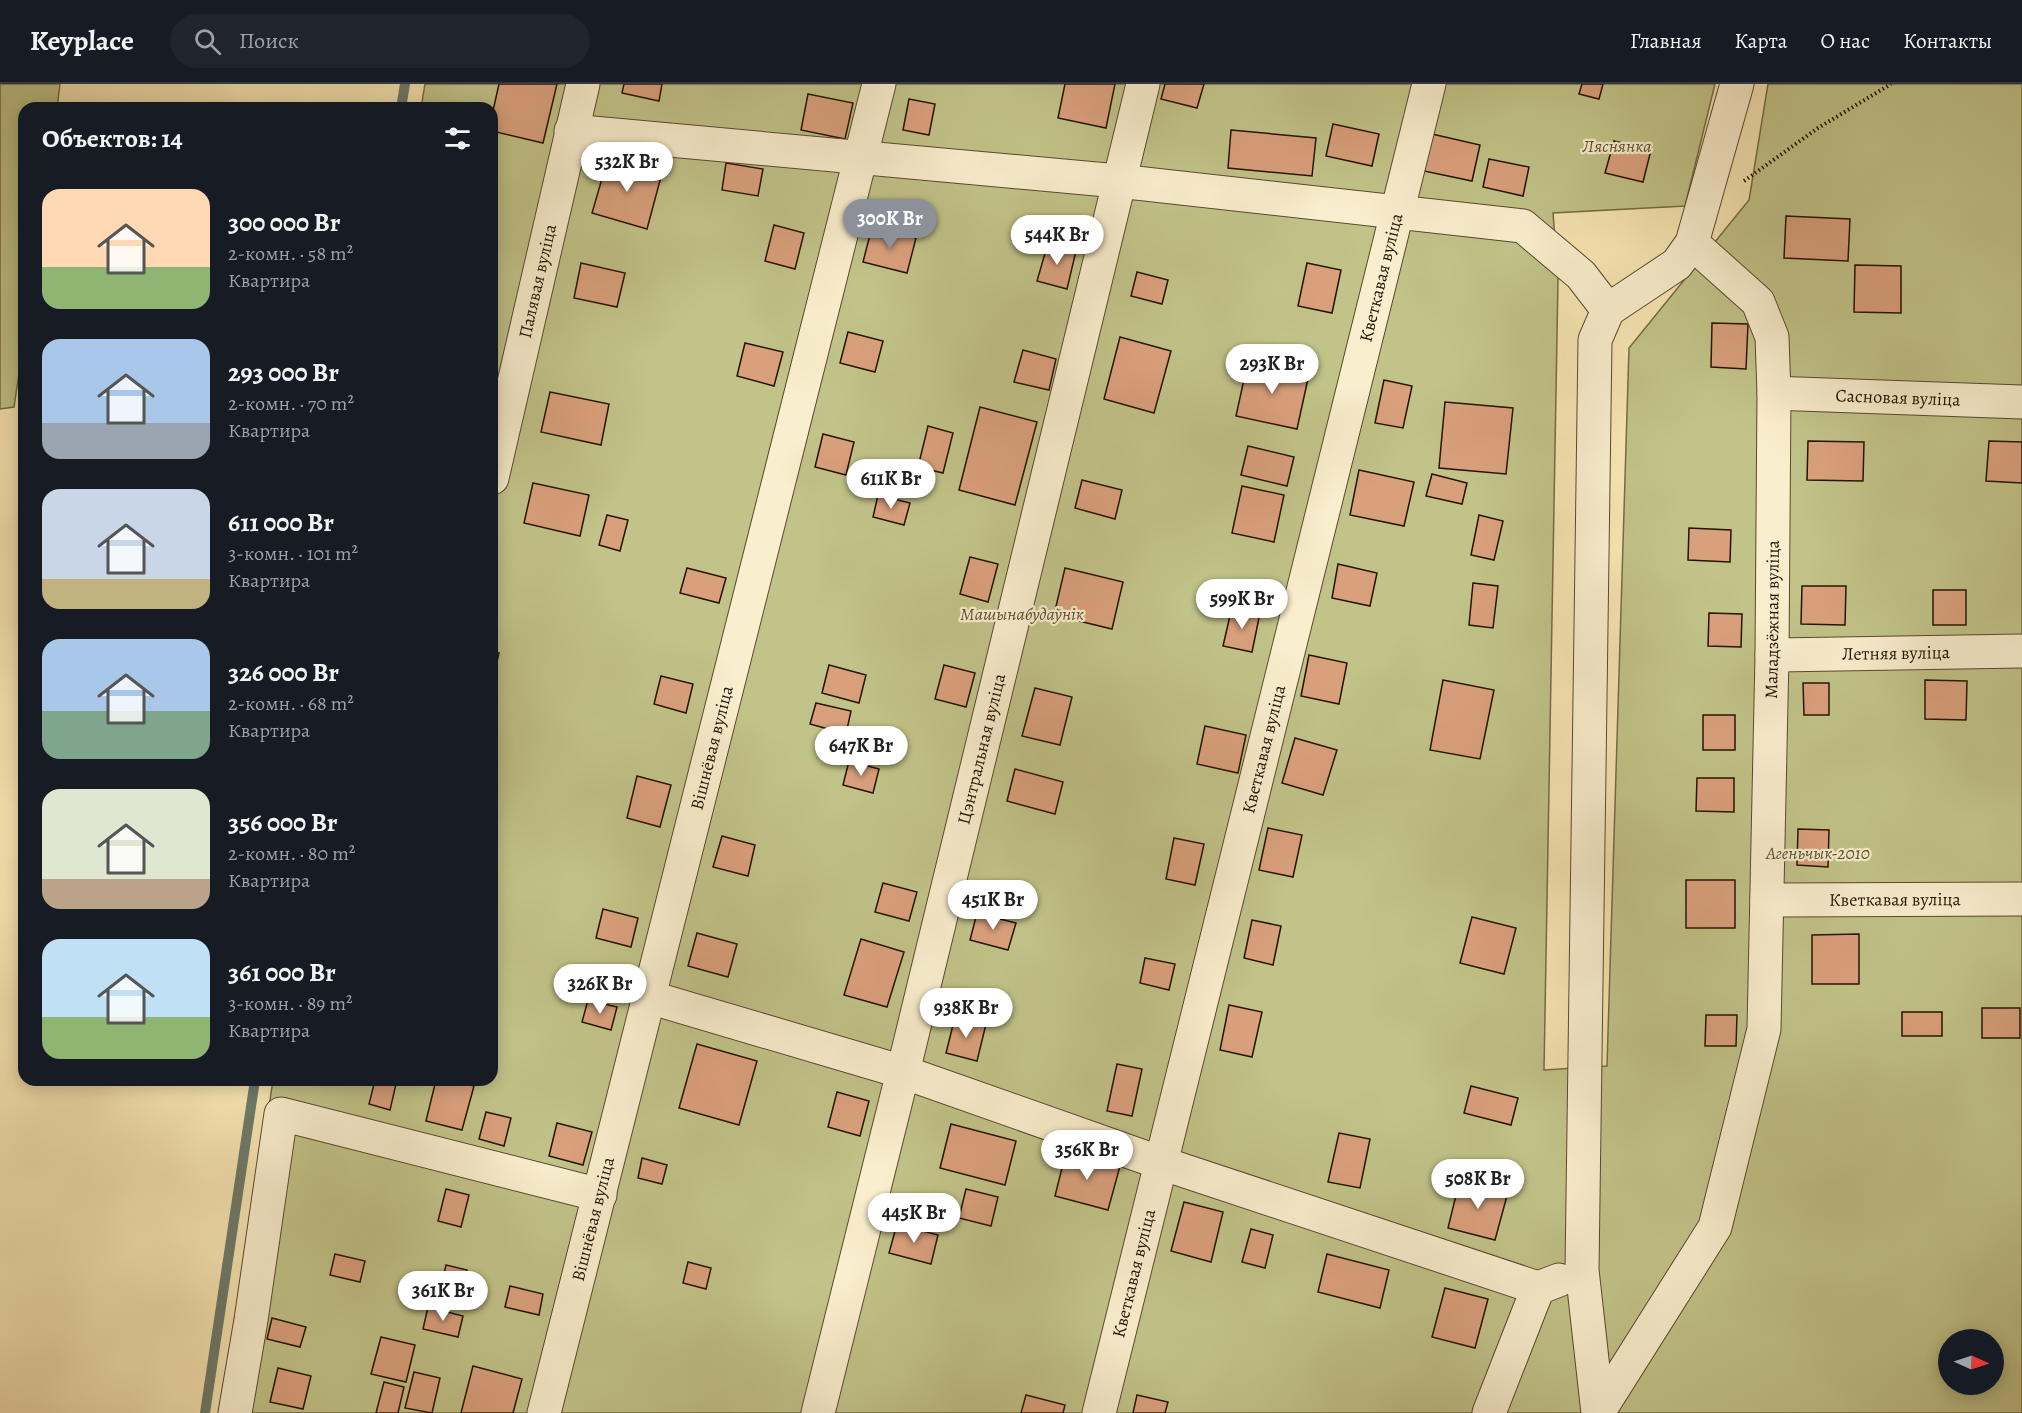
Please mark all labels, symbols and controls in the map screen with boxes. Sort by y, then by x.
search box [170,14,590,68]
text: Keyplace [30,22,134,60]
icon: search [191,25,224,58]
text: Поиск [239,26,299,56]
text: Главная [1630,27,1702,55]
text: Карта [1735,27,1787,55]
text: О нас [1820,27,1870,55]
text: Контакты [1903,27,1992,55]
text: Объектов: 14 [42,121,183,156]
icon: filters [441,122,474,155]
park label: Ляснянка [1581,134,1652,158]
pin: 532K Br [572,142,682,193]
text: 532K Br [595,148,659,175]
pin: 300K Br [835,199,945,250]
text: 300 000 Br [228,205,340,240]
text: 300K Br [857,205,923,232]
street label: Кветкавая вуліца [1353,210,1409,344]
icon: home [90,213,162,285]
pin: 544K Br [1002,215,1112,266]
street label: Палявая вуліца [513,221,562,341]
text: 544K Br [1025,221,1089,248]
text: 2-комн. · 58 m² [228,240,353,267]
text: Квартира [228,267,310,294]
pin: 293K Br [1217,344,1327,395]
text: 293K Br [1240,350,1304,377]
text: 293 000 Br [228,355,339,390]
icon: home [90,363,162,435]
street label: Сасновая вуліца [1835,383,1962,412]
text: 2-комн. · 70 m² [228,390,354,417]
text: Квартира [228,417,310,444]
pin: 611K Br [836,459,946,510]
text: 611K Br [861,465,921,492]
text: 611 000 Br [228,505,334,540]
icon: home [90,513,162,585]
street label: Маладзёжная вуліца [1759,539,1785,699]
text: 3-комн. · 101 m² [228,540,358,567]
text: Квартира [228,567,310,594]
pin: 599K Br [1187,579,1297,630]
text: 599K Br [1210,585,1274,612]
park label: Машынабудаўнік [960,602,1084,626]
street label: Летняя вуліца [1842,640,1951,666]
text: 326 000 Br [228,655,339,690]
icon: home [90,663,162,735]
street label: Цэнтральная вуліца [952,670,1012,827]
street label: Вішнёвая вуліца [684,682,739,812]
street label: Кветкавая вуліца [1236,682,1292,816]
text: 2-комн. · 68 m² [228,690,354,717]
text: Квартира [228,717,310,744]
pin: 647K Br [806,726,916,777]
text: 647K Br [829,732,893,759]
text: 356 000 Br [228,805,338,840]
icon: home [90,813,162,885]
text: 2-комн. · 80 m² [228,840,355,867]
park label: Агеньчык-2010 [1765,841,1870,865]
text: Квартира [228,867,310,894]
pin: 451K Br [938,880,1048,931]
text: 451K Br [962,886,1024,913]
street label: Кветкавая вуліца [1829,887,1962,912]
text: 361 000 Br [228,955,336,990]
icon: home [90,963,162,1035]
pin: 326K Br [545,964,655,1015]
text: 326K Br [568,970,632,997]
pin: 938K Br [911,988,1021,1039]
text: 3-комн. · 89 m² [228,990,353,1017]
text: 938K Br [934,994,998,1021]
text: Квартира [228,1017,310,1044]
pin: 356K Br [1032,1130,1142,1181]
text: 356K Br [1055,1136,1119,1163]
street label: Вішнёвая вуліца [566,1154,620,1284]
pin: 508K Br [1423,1159,1533,1210]
text: 508K Br [1445,1165,1511,1192]
pin: 445K Br [859,1193,969,1244]
text: 445K Br [882,1199,946,1226]
street label: Кветкавая вуліца [1106,1206,1161,1340]
pin: 361K Br [388,1271,498,1322]
text: 361K Br [412,1277,474,1304]
north arrow [1938,1329,2004,1395]
map controls [1938,1329,2004,1395]

